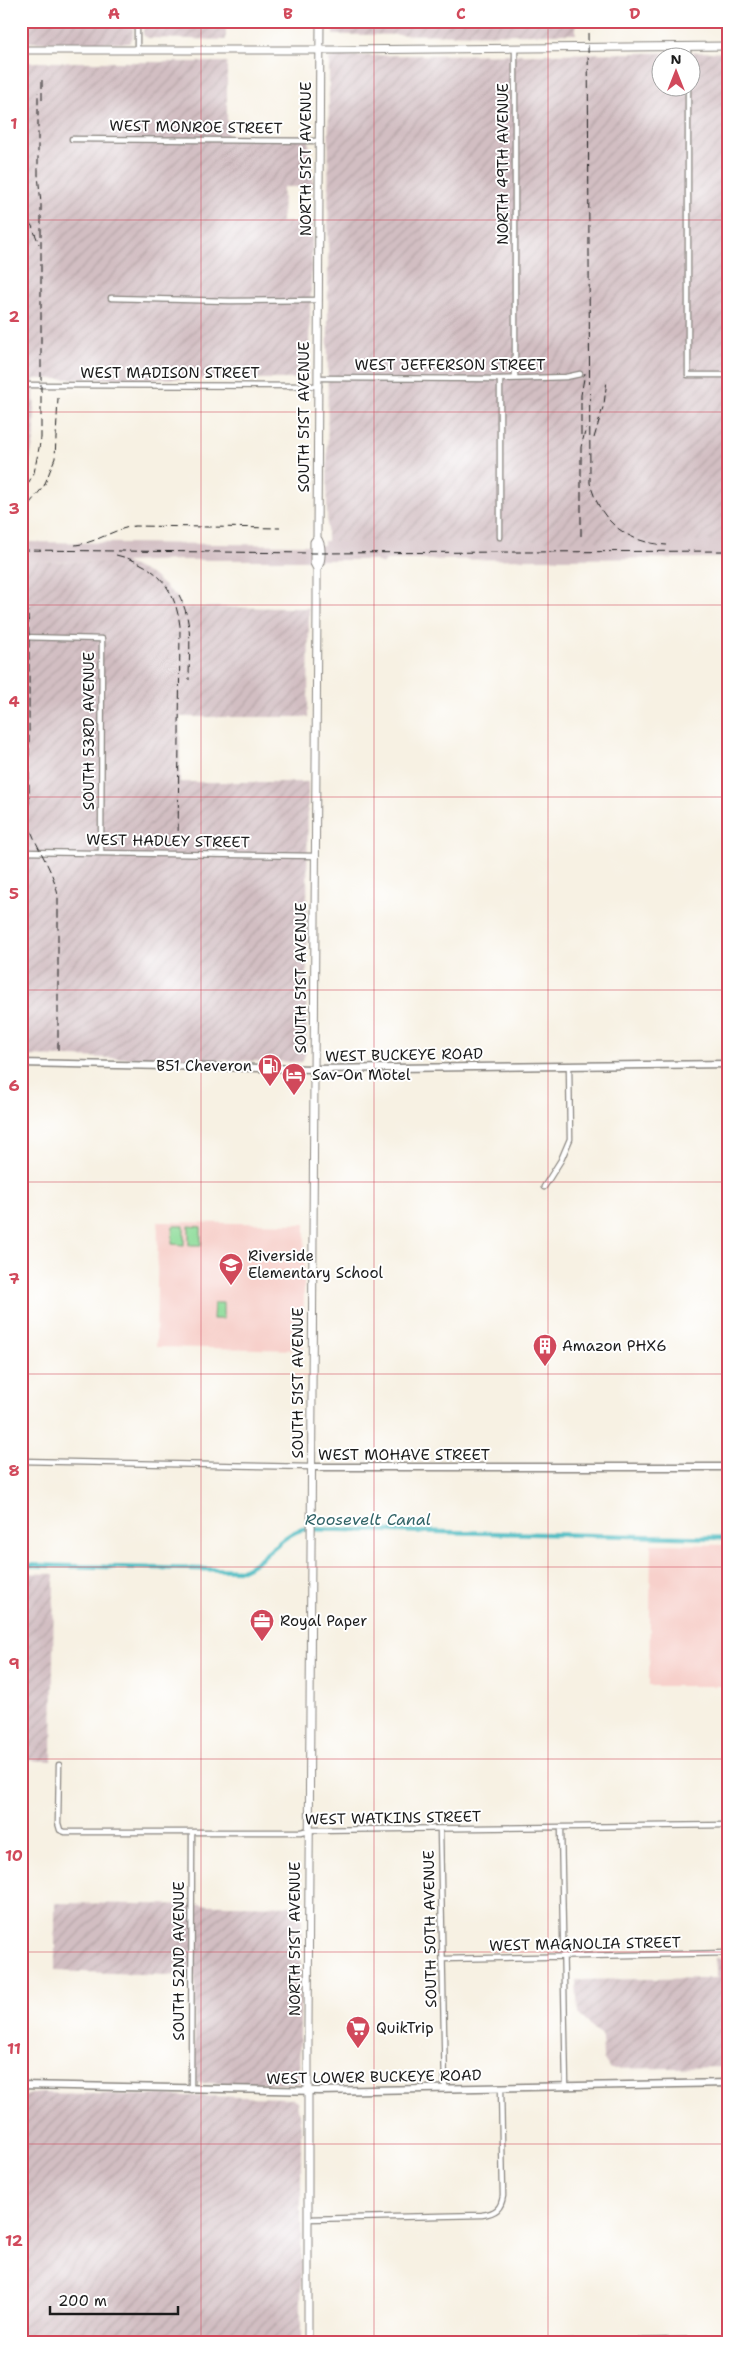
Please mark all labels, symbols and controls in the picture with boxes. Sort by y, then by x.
text: A [108,3,120,24]
text: B [283,3,293,24]
text: C [456,3,466,24]
text: D [629,3,641,24]
north arrow [652,48,702,98]
text: N [670,50,682,68]
street label: NORTH 51ST AVENUE [296,82,316,236]
street label: NORTH 49TH AVENUE [493,83,513,245]
text: 1 [10,113,18,134]
street label: WEST MONROE STREET [109,115,283,139]
text: 2 [8,306,20,327]
street label: SOUTH 51ST AVENUE [294,341,314,493]
street label: WEST JEFFERSON STREET [354,355,546,375]
street label: WEST MADISON STREET [80,363,260,383]
text: 3 [8,498,20,519]
street label: SOUTH 53RD AVENUE [79,652,99,810]
text: 4 [8,691,20,712]
street label: WEST HADLEY STREET [86,830,250,852]
text: 5 [9,883,19,904]
street label: SOUTH 51ST AVENUE [291,902,311,1054]
street label: WEST BUCKEYE ROAD [325,1044,483,1066]
fuel station icon: B51 Cheveron [257,1053,283,1087]
place label: B51 Cheveron [156,1056,252,1076]
hotel icon: Sav-On Motel [281,1062,307,1096]
place label: Sav-On Motel [312,1065,411,1085]
text: 6 [8,1075,20,1096]
place label: Riverside Elementary School [248,1246,384,1283]
school or university icon: Riverside Elementary School [218,1252,244,1286]
text: 7 [8,1268,20,1289]
street label: SOUTH 51ST AVENUE [288,1307,308,1459]
building icon: Amazon PHX6 [532,1333,558,1367]
place label: Amazon PHX6 [562,1336,667,1356]
street label: WEST MOHAVE STREET [318,1445,490,1465]
text: 8 [8,1460,20,1481]
water label: Roosevelt Canal [305,1509,431,1530]
office icon: Royal Paper [249,1608,275,1642]
place label: Royal Paper [280,1611,367,1631]
text: 9 [8,1653,20,1674]
street label: WEST WATKINS STREET [305,1806,481,1830]
text: 10 [5,1845,23,1866]
street label: SOUTH 50TH AVENUE [419,1850,441,2008]
street label: NORTH 51ST AVENUE [285,1862,305,2016]
street label: SOUTH 52ND AVENUE [169,1881,189,2041]
street label: WEST MAGNOLIA STREET [489,1932,681,1956]
supermarket icon: QuikTrip [345,2015,371,2049]
place label: QuikTrip [376,2018,434,2038]
text: 11 [7,2038,21,2059]
street label: WEST LOWER BUCKEYE ROAD [266,2065,482,2089]
text: 12 [5,2230,23,2251]
scale bar [50,2284,178,2316]
text: 200 m [58,2291,107,2311]

